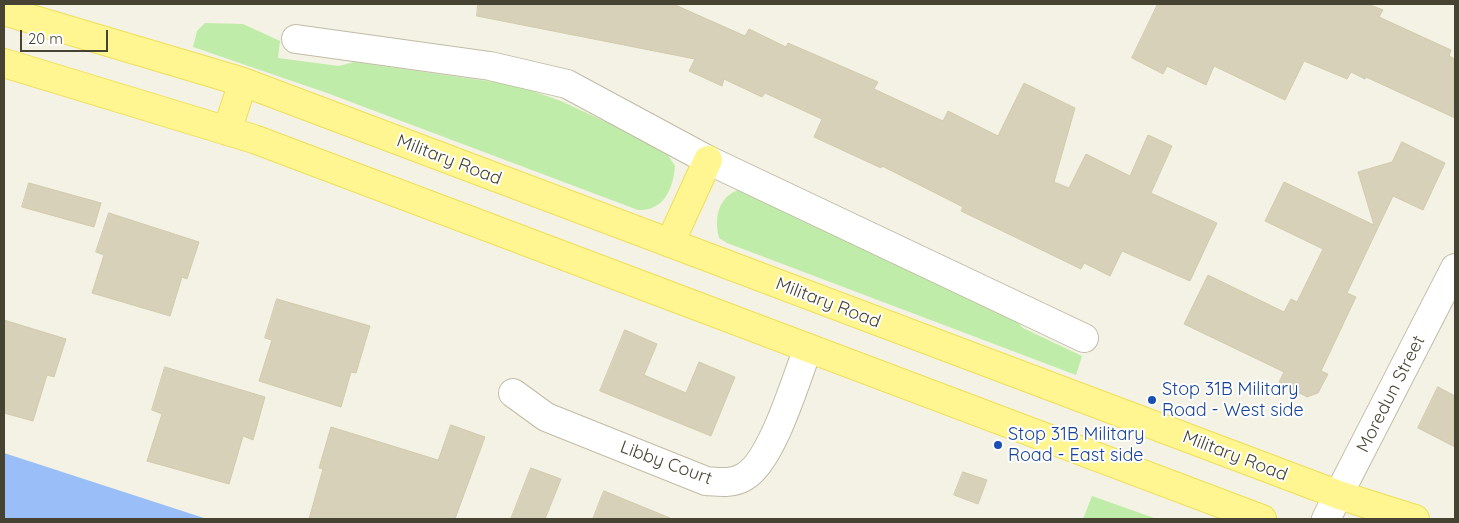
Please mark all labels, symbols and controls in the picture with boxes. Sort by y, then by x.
scale bar [22,20,110,52]
text: 20 m [28,29,63,48]
street label: Military Road [394,130,504,190]
street label: Military Road [773,273,883,333]
street label: Moredun Street [1352,332,1430,456]
place label: Stop 31B Military Road - West side [1162,379,1304,422]
marker: Stop 31B Military Road - West side [1146,394,1158,406]
place label: Stop 31B Military Road - East side [1008,424,1144,466]
street label: Military Road [1180,426,1290,486]
street label: Libby Court [617,436,715,490]
marker: Stop 31B Military Road - East side [992,439,1004,451]

